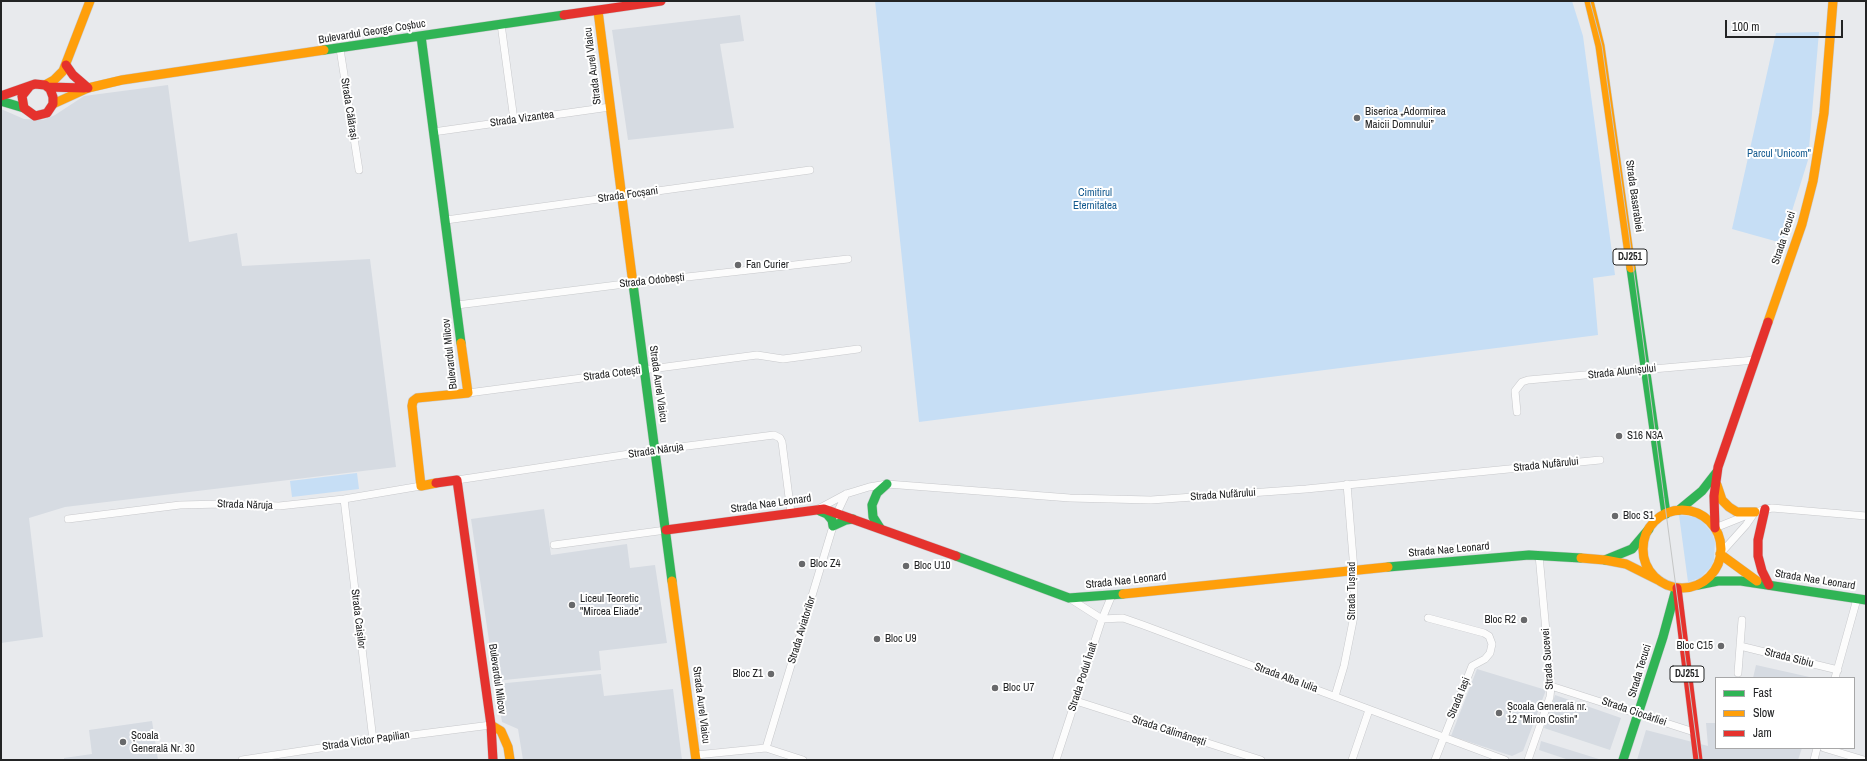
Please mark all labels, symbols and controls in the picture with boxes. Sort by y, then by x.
scale bar [1727,12,1845,38]
street label: Bulevardul George Coșbuc [317,17,427,47]
text: 100 m [1732,19,1759,35]
street label: Strada Aurel Vlaicu [582,27,604,105]
street label: Strada Călărași [338,77,360,141]
place label: Biserica „Adormirea Maicii Domnului” [1365,105,1446,131]
street label: Strada Vizantea [489,108,555,130]
marker: Biserica „Adormirea Maicii Domnului” [1352,113,1362,123]
park label: Parcul 'Unicom" [1747,147,1811,161]
street label: Strada Basarabiei [1622,159,1646,233]
street label: Strada Focșani [597,184,659,206]
park label: Cimitirul Eternitatea [1073,186,1117,212]
street label: Strada Tecuci [1769,210,1799,266]
road number: DJ251 [1613,249,1647,265]
place label: Fan Curier [746,258,789,272]
marker: Fan Curier [733,260,743,270]
street label: Strada Odobești [619,271,685,291]
street label: Bulevardul Milcov [440,318,460,390]
street label: Strada Aurel Vlaicu [646,345,670,423]
street label: Strada Alunișului [1587,362,1657,382]
street label: Strada Cotești [583,364,641,384]
place label: S16 N3A [1627,429,1663,443]
marker: S16 N3A [1614,431,1624,441]
street label: Strada Năruja [628,441,684,461]
street label: Strada Nufărului [1513,455,1579,475]
street label: Strada Nufărului [1190,486,1256,504]
street label: Strada Nae Leonard [730,492,812,516]
street label: Strada Năruja [217,497,273,513]
place label: Bloc S1 [1623,509,1654,523]
marker: Bloc S1 [1610,511,1620,521]
street label: Strada Nae Leonard [1408,540,1490,560]
place label: Bloc Z4 [810,557,841,571]
marker: Bloc Z4 [797,559,807,569]
place label: Bloc U10 [914,559,951,573]
marker: Bloc U10 [901,561,911,571]
street label: Strada Tușnad [1345,562,1359,620]
street label: Strada Nae Leonard [1774,567,1856,593]
street label: Strada Nae Leonard [1085,570,1167,592]
street label: Strada Caișilor [348,588,368,650]
place label: Liceul Teoretic "Mircea Eliade" [580,592,642,618]
street label: Strada Aviatorilor [785,595,819,665]
marker: Liceul Teoretic "Mircea Eliade" [567,600,577,610]
place label: Bloc R2 [1484,613,1516,627]
marker: Bloc R2 [1519,615,1529,625]
street label: Strada Sucevei [1539,628,1557,690]
place label: Bloc U9 [885,632,917,646]
marker: Bloc U9 [872,634,882,644]
place label: Bloc C15 [1676,639,1713,653]
street label: Strada Podul Înalt [1066,641,1100,713]
marker: Bloc C15 [1716,641,1726,651]
street label: Bulevardul Milcov [486,643,508,715]
street label: Strada Tecuci [1626,643,1654,699]
street label: Strada Sibiu [1763,646,1815,670]
street label: Strada Alba Iulia [1252,660,1320,696]
street label: Strada Aurel Vlaicu [690,666,712,744]
road number: DJ251 [1670,666,1704,682]
place label: Bloc Z1 [732,667,763,681]
marker: Bloc Z1 [766,669,776,679]
street label: Strada Iași [1445,675,1473,721]
legend [1715,677,1855,749]
place label: Bloc U7 [1003,681,1035,695]
marker: Bloc U7 [990,683,1000,693]
text: Fast [1753,685,1772,701]
street label: Strada Ciocârliei [1600,695,1668,729]
place label: Școala Generală nr. 12 "Miron Costin" [1507,700,1587,726]
text: Slow [1753,705,1774,721]
marker: Școala Generală nr. 12 "Miron Costin" [1494,708,1504,718]
street label: Strada Călimănești [1130,713,1208,749]
text: Jam [1753,725,1772,741]
street label: Strada Victor Papilian [321,728,411,754]
place label: Școala Generală Nr. 30 [131,729,195,755]
marker: Școala Generală Nr. 30 [118,737,128,747]

